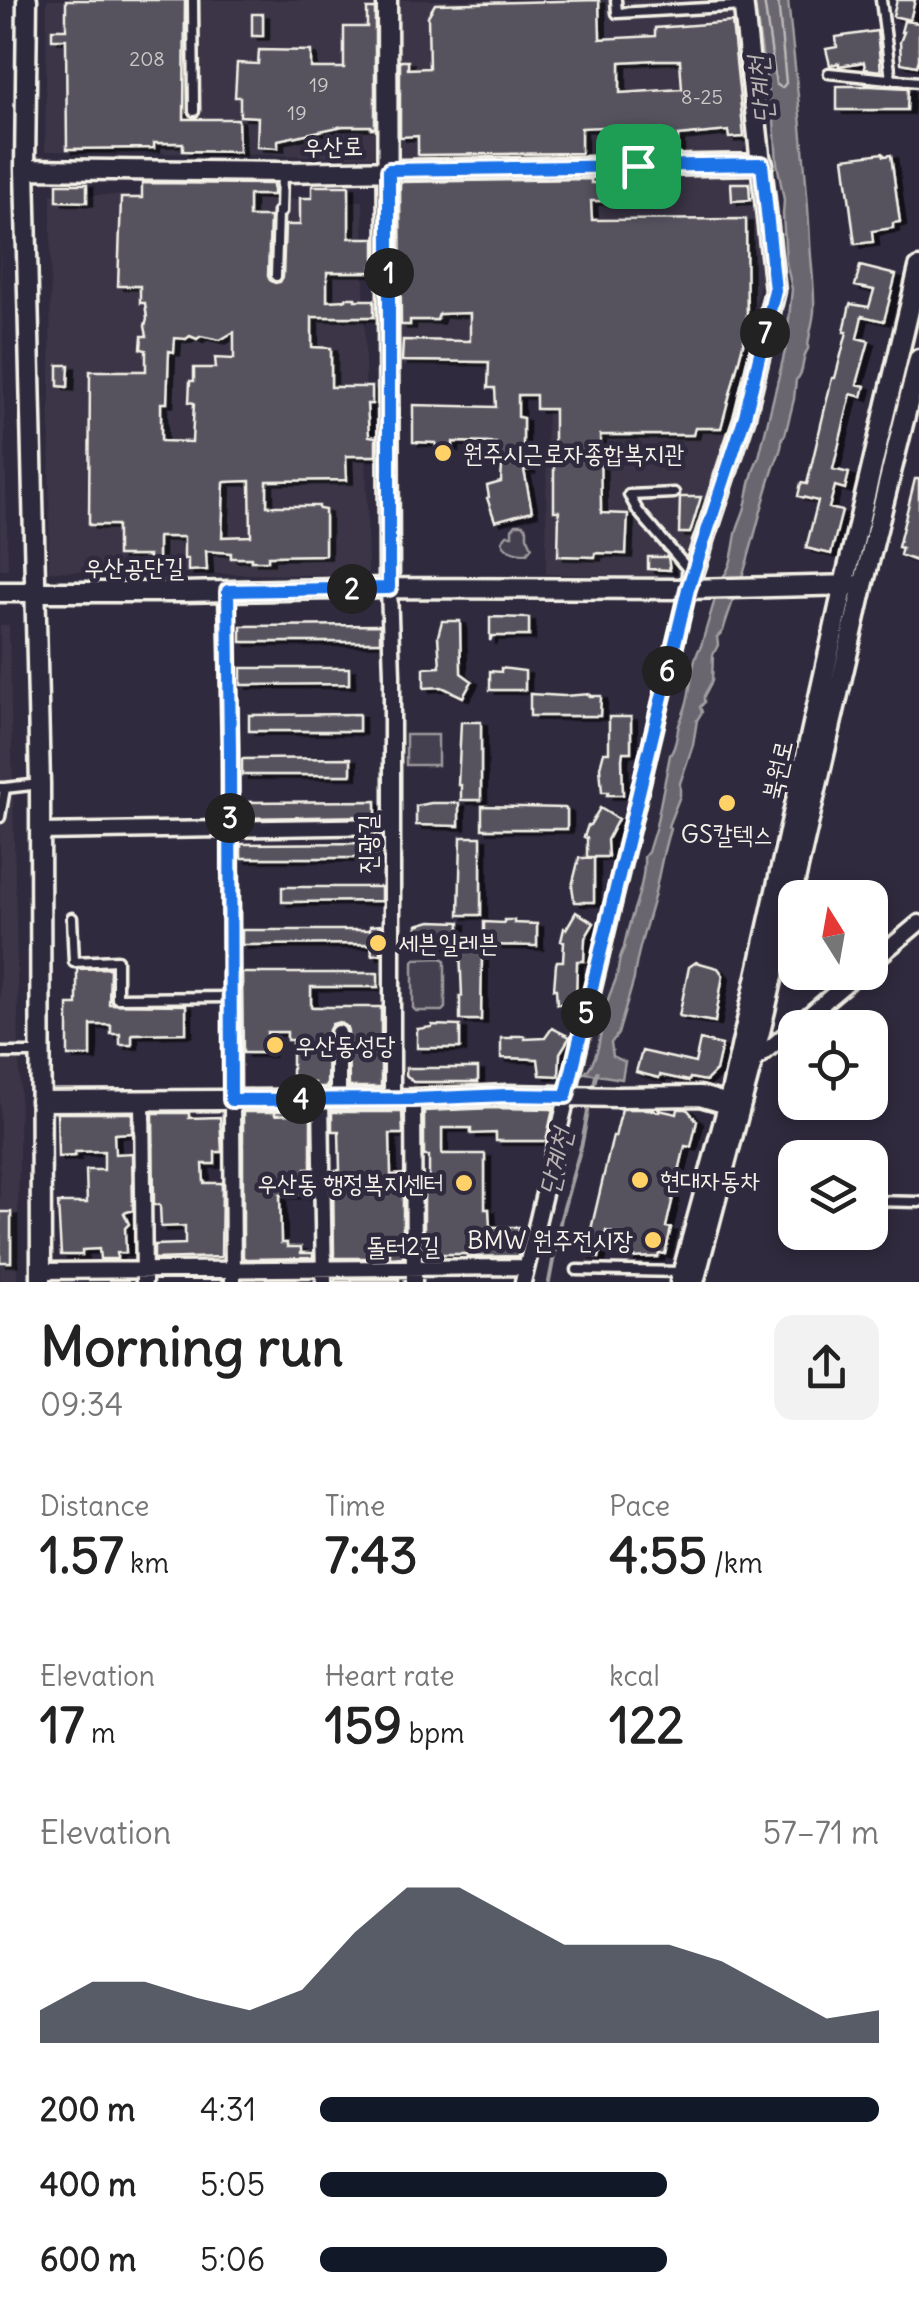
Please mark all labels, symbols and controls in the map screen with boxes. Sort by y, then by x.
house number: 208 [129,46,165,71]
water label: 단계천 [738,52,781,125]
house number: 19 [309,72,329,97]
house number: 8-25 [681,84,723,109]
house number: 19 [287,100,307,125]
pin [596,124,681,209]
street label: 우산로 [303,129,363,163]
icon: arrive [611,139,666,194]
pin: 1 [364,248,414,298]
text: 1 [383,255,395,291]
pin: 7 [740,308,790,358]
text: 7 [758,315,772,351]
place label: 원주시근로자종합복지관 [463,437,684,469]
marker: 원주시근로자종합복지관 [432,442,454,464]
street label: 우산공단길 [84,551,184,583]
pin: 2 [327,564,377,614]
text: 2 [344,571,360,607]
pin: 6 [642,646,692,696]
text: 6 [659,653,675,689]
street label: 북원로 [755,737,799,803]
marker: GS칼텍스 [716,792,738,814]
pin: 3 [205,793,255,843]
text: 3 [222,800,238,836]
street label: 진광길 [351,814,383,874]
place label: GS칼텍스 [681,818,773,850]
north arrow [778,880,888,990]
map controls [778,880,888,1250]
place label: 세븐일레븐 [398,927,499,959]
marker: 세븐일레븐 [367,932,389,954]
pin: 5 [561,988,611,1038]
text: 5 [578,995,594,1031]
button: locate [778,1010,888,1120]
place label: 우산동성당 [295,1029,396,1061]
marker: 우산동성당 [264,1034,286,1056]
pin: 4 [276,1074,326,1124]
text: 4 [293,1081,309,1117]
water label: 단계천 [530,1123,581,1199]
button: layers [778,1140,888,1250]
place label: 현대자동차 [660,1164,761,1196]
place label: 우산동 행정복지센터 [257,1167,444,1199]
marker: 현대자동차 [629,1169,651,1191]
marker: 우산동 행정복지센터 [453,1172,475,1194]
place label: BMW 원주전시장 [467,1224,633,1256]
street label: 돌터2길 [366,1229,440,1263]
marker: BMW 원주전시장 [642,1229,664,1251]
text: Morning run [40,1312,344,1381]
button: share [774,1315,879,1420]
text: 09:34 [40,1384,123,1425]
text: Distance [40,1488,149,1524]
text: Time [325,1488,385,1524]
text: Pace [609,1488,670,1524]
text: 1.57 [40,1524,123,1587]
text: 7:43 [325,1524,418,1587]
text: 4:55 [609,1524,707,1587]
text: km [123,1545,169,1581]
text: /km [707,1545,763,1581]
text: Elevation [40,1658,155,1694]
text: Heart rate [325,1658,455,1694]
text: kcal [609,1658,660,1694]
text: 17 [40,1694,84,1757]
text: 159 [325,1694,402,1757]
text: 122 [609,1694,684,1757]
text: m [84,1715,116,1751]
text: bpm [402,1715,465,1751]
text: Elevation [40,1812,171,1853]
text: 57–71 m [763,1812,879,1853]
text: 200 m [40,2089,135,2130]
text: 4:31 [200,2089,256,2130]
text: 400 m [40,2164,136,2205]
text: 5:05 [200,2164,265,2205]
text: 600 m [40,2239,136,2280]
text: 5:06 [200,2239,265,2280]

